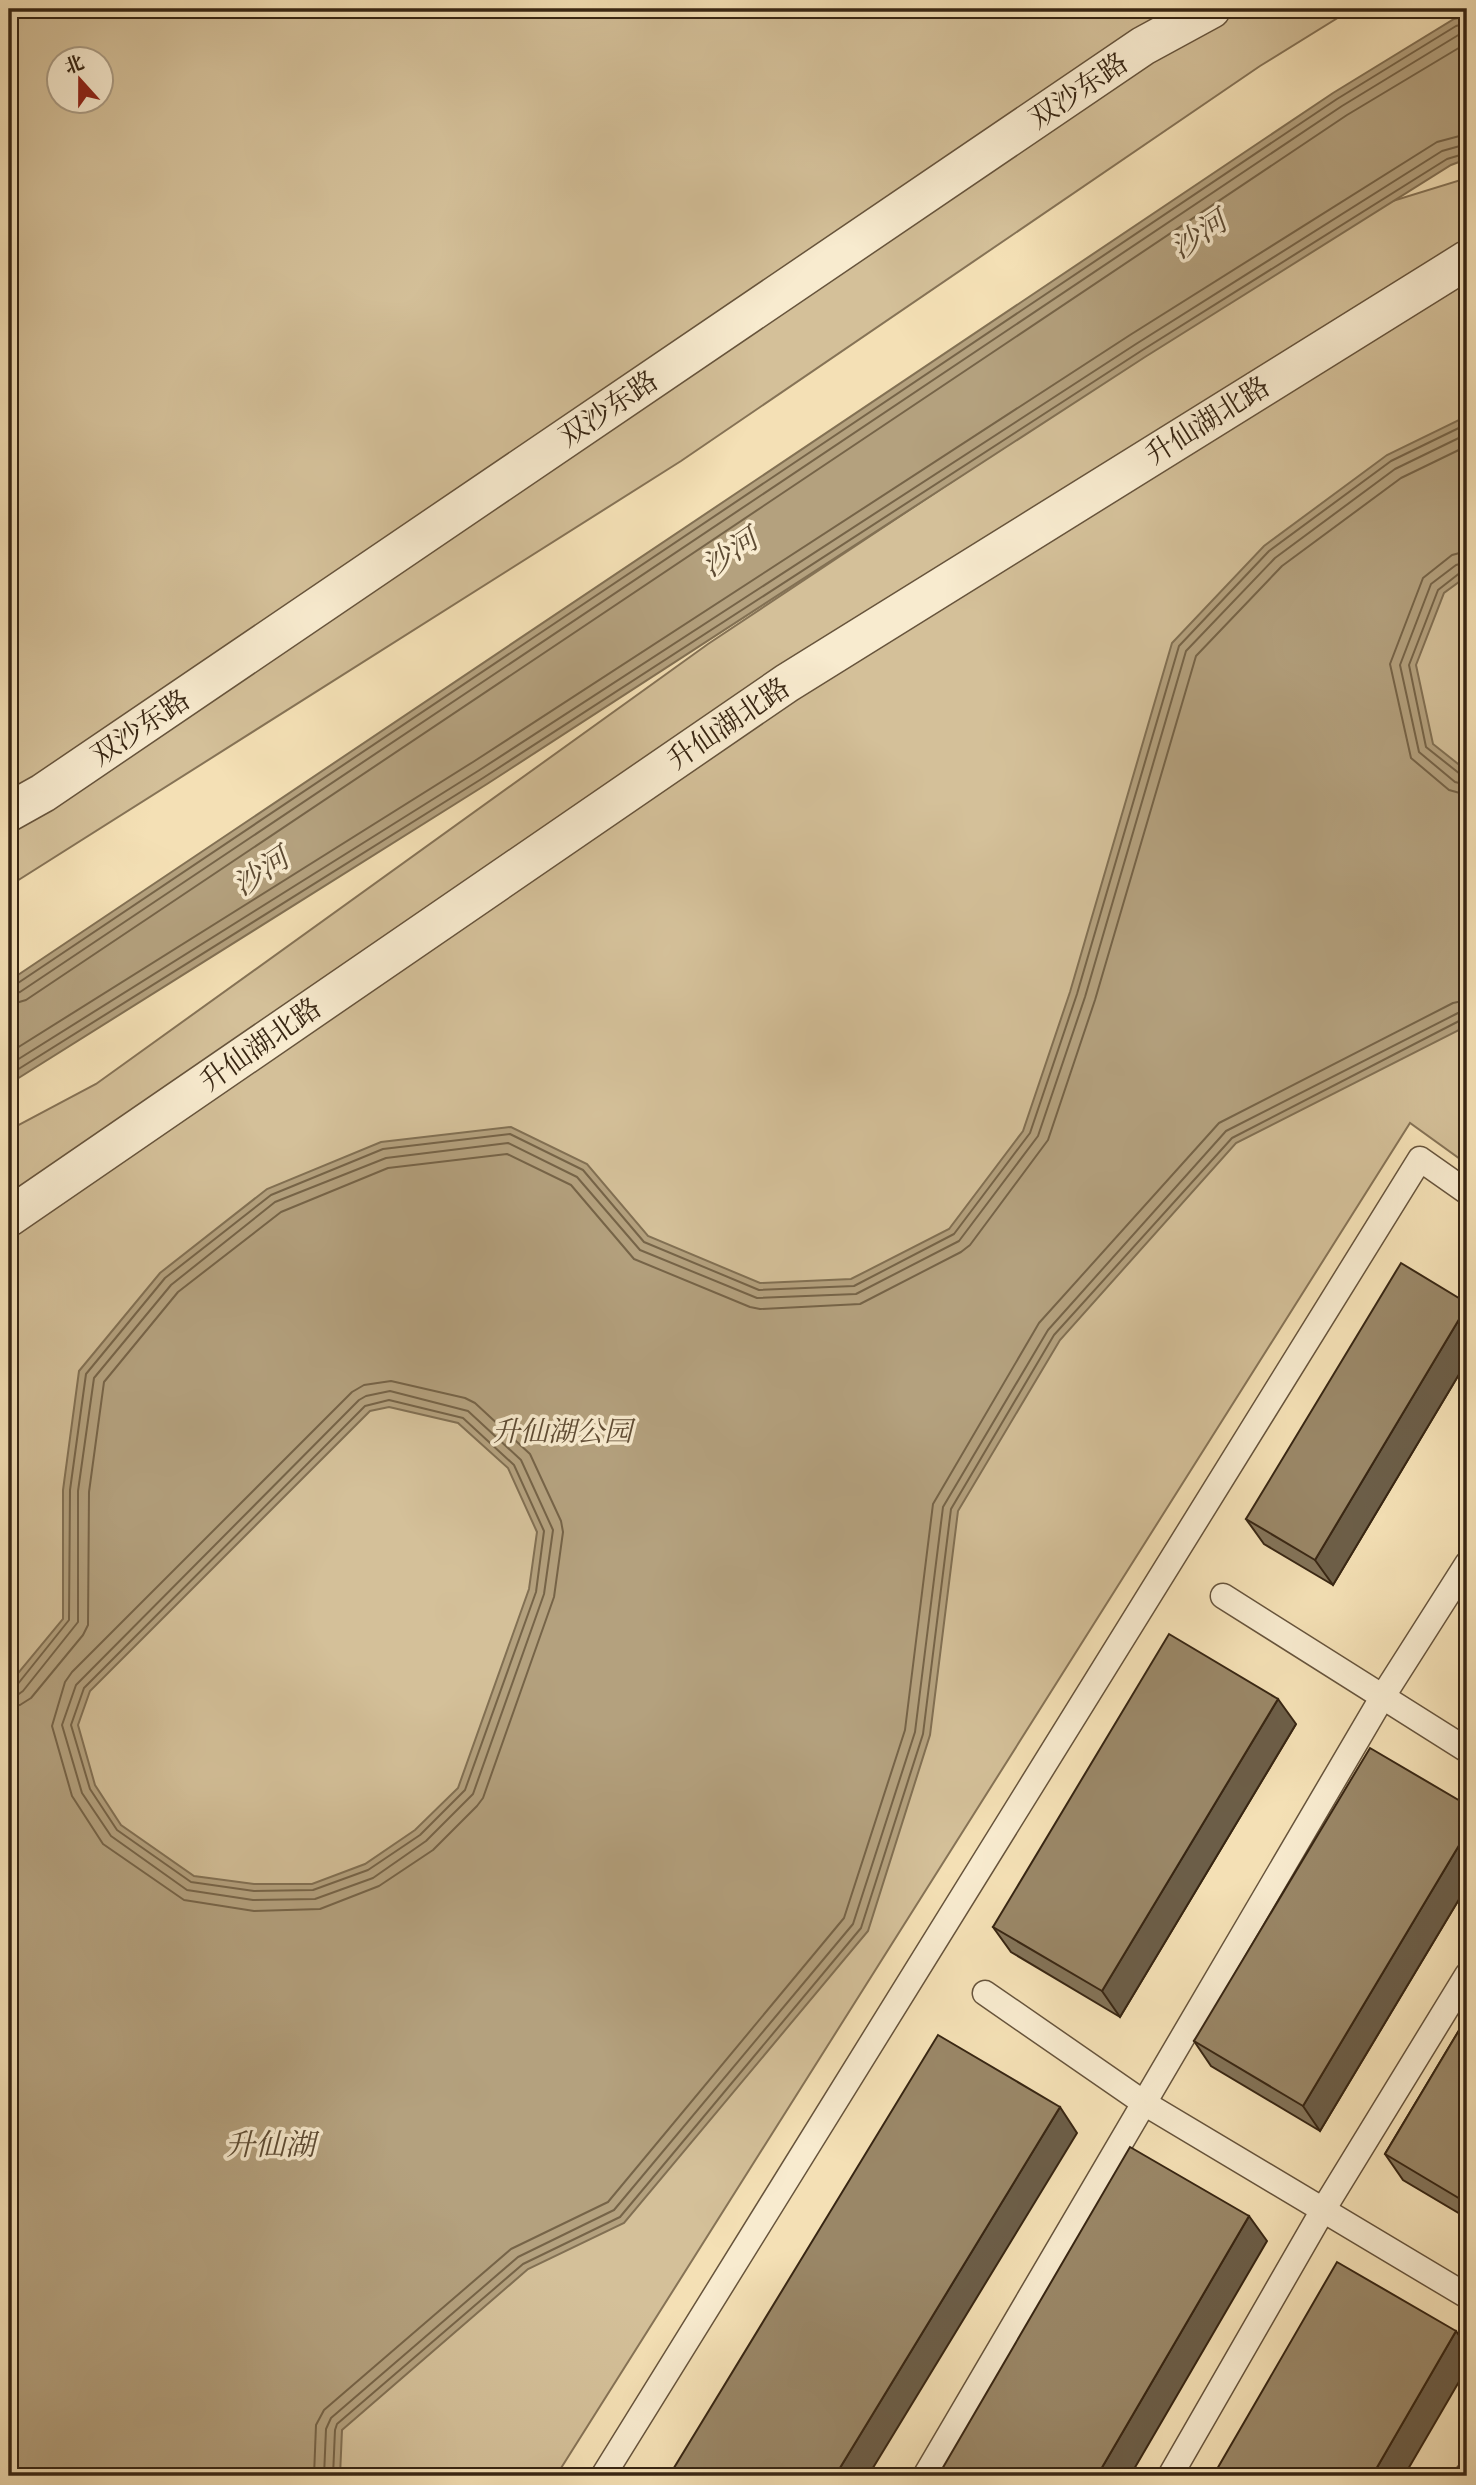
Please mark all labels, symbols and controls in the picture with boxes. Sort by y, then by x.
street label: 双沙东路 [1022,45,1134,136]
north arrow [46,46,116,116]
text: 北 [61,50,87,79]
water label: 沙河 [1164,201,1238,267]
street label: 双沙东路 [552,363,664,454]
street label: 升仙湖北路 [1139,368,1276,472]
water label: 沙河 [695,519,769,585]
street label: 升仙湖北路 [660,670,796,777]
street label: 双沙东路 [84,682,196,773]
water label: 沙河 [226,838,300,904]
street label: 升仙湖北路 [193,990,328,1099]
park label: 升仙湖公园 [492,1414,636,1449]
water label: 升仙湖 [225,2127,320,2163]

